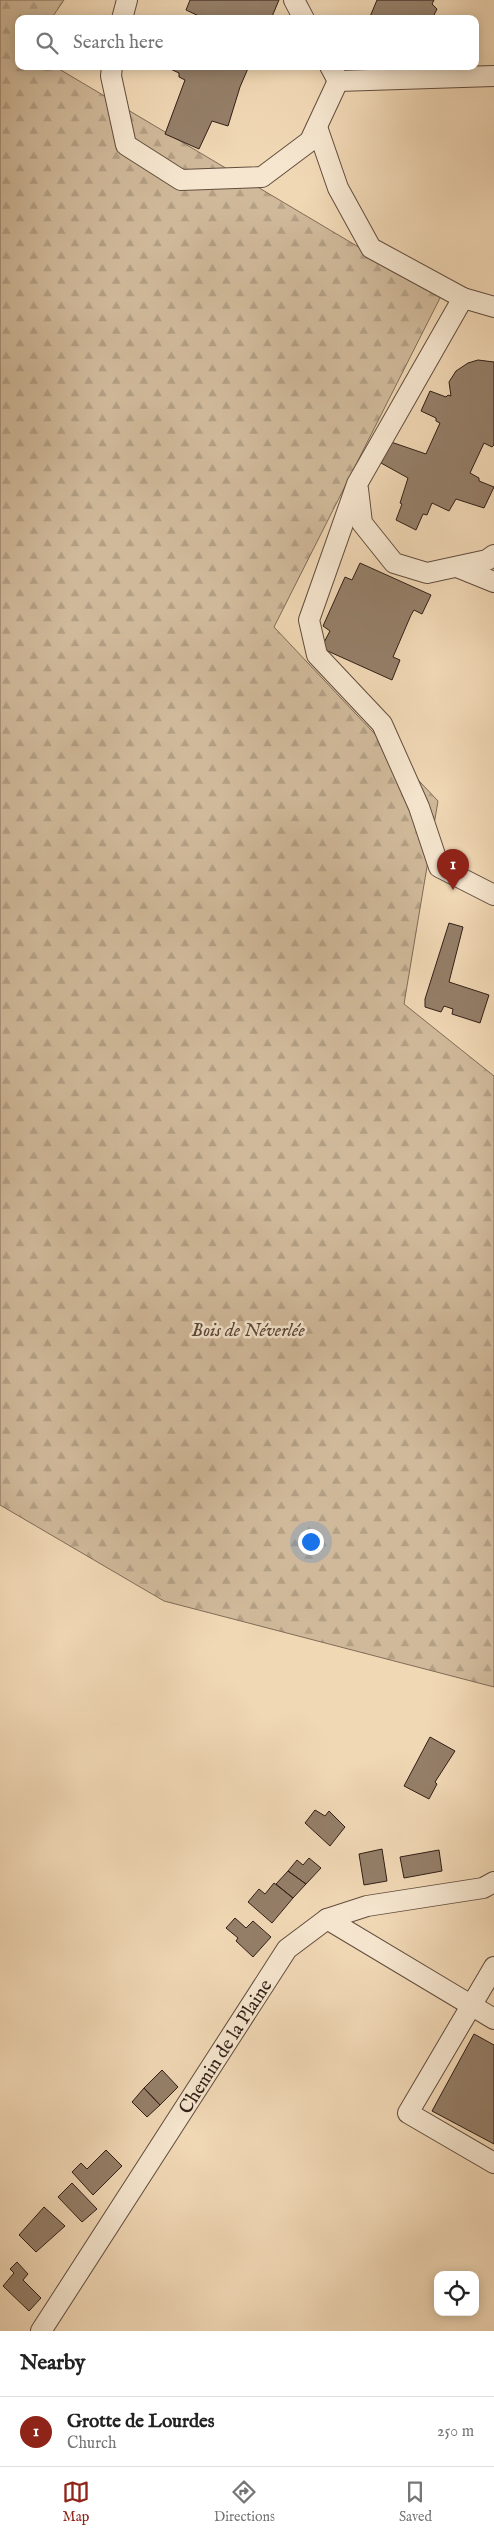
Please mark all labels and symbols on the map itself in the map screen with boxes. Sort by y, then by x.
pin: 1 [437,849,469,890]
park label: Bois de Néverlée [191,1319,305,1343]
your location [298,1529,324,1555]
street label: Chemin de la Plaine [174,1975,279,2119]

